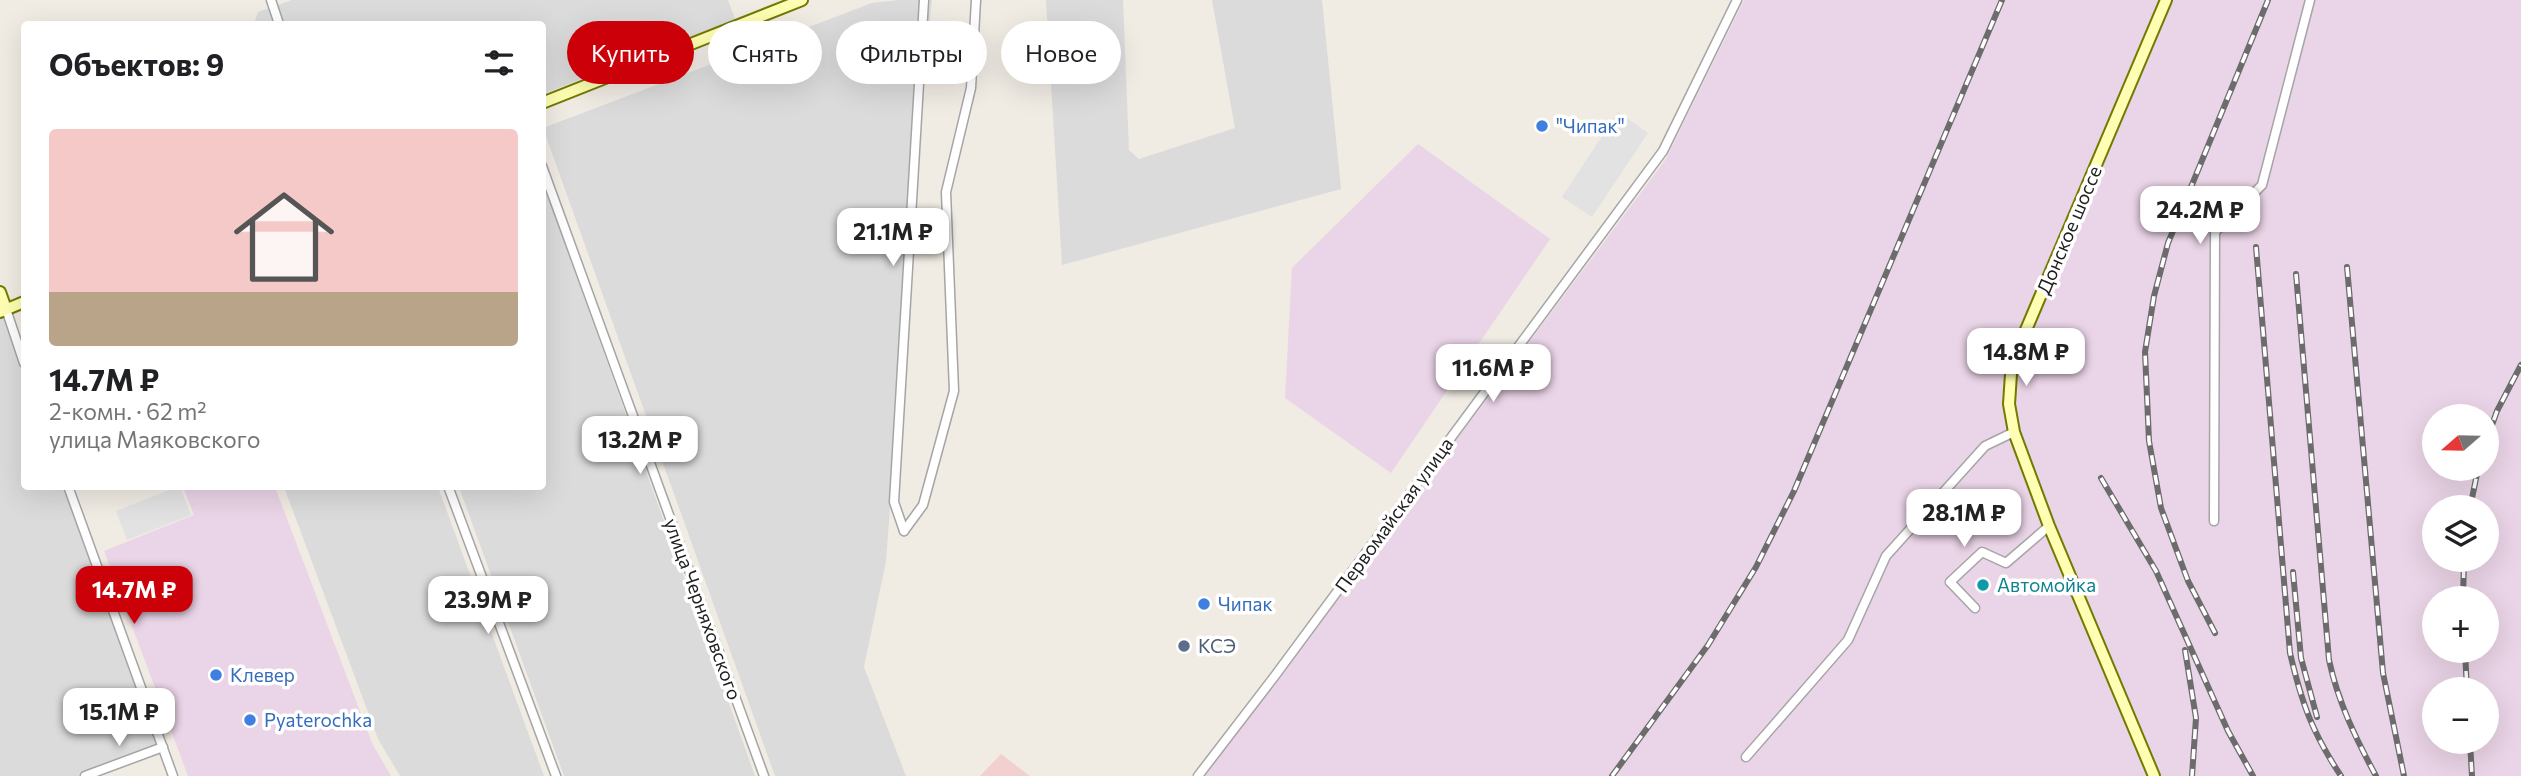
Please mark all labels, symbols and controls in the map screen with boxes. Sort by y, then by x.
chip: Купить [567,21,694,84]
chip: Снять [708,21,822,84]
chip: Фильтры [836,21,987,84]
chip: Новое [1001,21,1121,84]
icon: filters [480,44,518,82]
text: Объектов: 9 [49,45,224,82]
place label: "Чипак" [1556,114,1625,137]
marker: "Чипак" [1534,118,1550,134]
street label: Донское шоссе [2031,162,2106,297]
icon: home [221,174,347,300]
pin: 24.2M ₽ [2135,187,2265,246]
text: 24.2M ₽ [2156,195,2244,223]
pin: 21.1M ₽ [828,208,958,268]
text: 21.1M ₽ [853,217,933,245]
pin: 14.8M ₽ [1961,328,2091,388]
text: 14.8M ₽ [1983,337,2069,365]
pin: 11.6M ₽ [1428,344,1558,404]
text: 11.6M ₽ [1452,353,1534,381]
text: 14.7M ₽ [49,360,159,397]
text: 2-комн. · 62 m² [49,397,206,425]
north arrow [2422,404,2499,481]
map controls [2422,404,2499,754]
pin: 13.2M ₽ [575,416,705,476]
text: улица Маяковского [49,425,260,453]
text: 13.2M ₽ [598,425,682,453]
street label: Первомайская улица [1330,433,1458,597]
pin: 28.1M ₽ [1899,490,2029,549]
button: layers [2422,495,2499,572]
text: 28.1M ₽ [1922,498,2006,526]
street label: улица Черняховского [660,515,747,703]
pin: 14.7M ₽ [69,566,199,626]
place label: Автомойка [1997,573,2096,596]
text: 14.7M ₽ [92,575,176,603]
pin: 23.9M ₽ [423,576,553,636]
marker: Автомойка [1975,577,1991,593]
text: 23.9M ₽ [444,585,532,613]
button: + [2422,586,2499,663]
place label: Чипак [1218,592,1273,615]
marker: Чипак [1196,596,1212,612]
place label: КСЭ [1198,634,1236,657]
marker: КСЭ [1176,638,1192,654]
place label: Клевер [230,663,295,686]
marker: Клевер [208,667,224,683]
button: − [2422,677,2499,754]
pin: 15.1M ₽ [54,688,184,748]
text: 15.1M ₽ [79,697,159,725]
place label: Pyaterochka [264,708,372,731]
marker: Pyaterochka [242,712,258,728]

